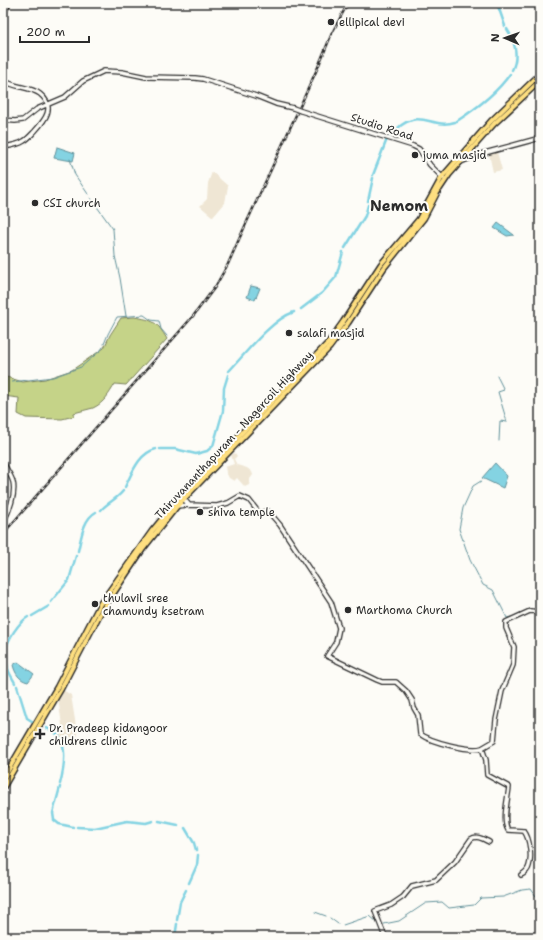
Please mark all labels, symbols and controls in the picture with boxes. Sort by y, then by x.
place label: ellipical devi [339,15,405,30]
marker: ellipical devi [326,17,336,27]
scale bar [20,18,89,44]
north arrow [485,18,525,58]
text: 200 m [26,24,65,40]
text: N [488,33,503,42]
street label: Studio Road [349,110,415,144]
place label: juma masjid [422,148,487,163]
marker: juma masjid [410,150,420,160]
place label: CSI church [43,196,101,211]
district label: Nemom [370,196,428,216]
marker: CSI church [30,198,40,208]
place label: salafi masjid [297,326,365,341]
marker: salafi masjid [284,328,294,338]
street label: Thiruvananthapuram - Nagercoil Highway [152,348,316,522]
place label: shiva temple [208,505,275,520]
marker: shiva temple [195,507,205,517]
place label: thulavil sree chamundy ksetram [103,591,205,619]
marker: thulavil sree chamundy ksetram [90,599,100,609]
place label: Marthoma Church [356,603,453,618]
marker: Marthoma Church [343,605,353,615]
place label: Dr. Pradeep kidangoor childrens clinic [49,721,168,749]
marker: Dr. Pradeep kidangoor childrens clinic [34,728,46,740]

